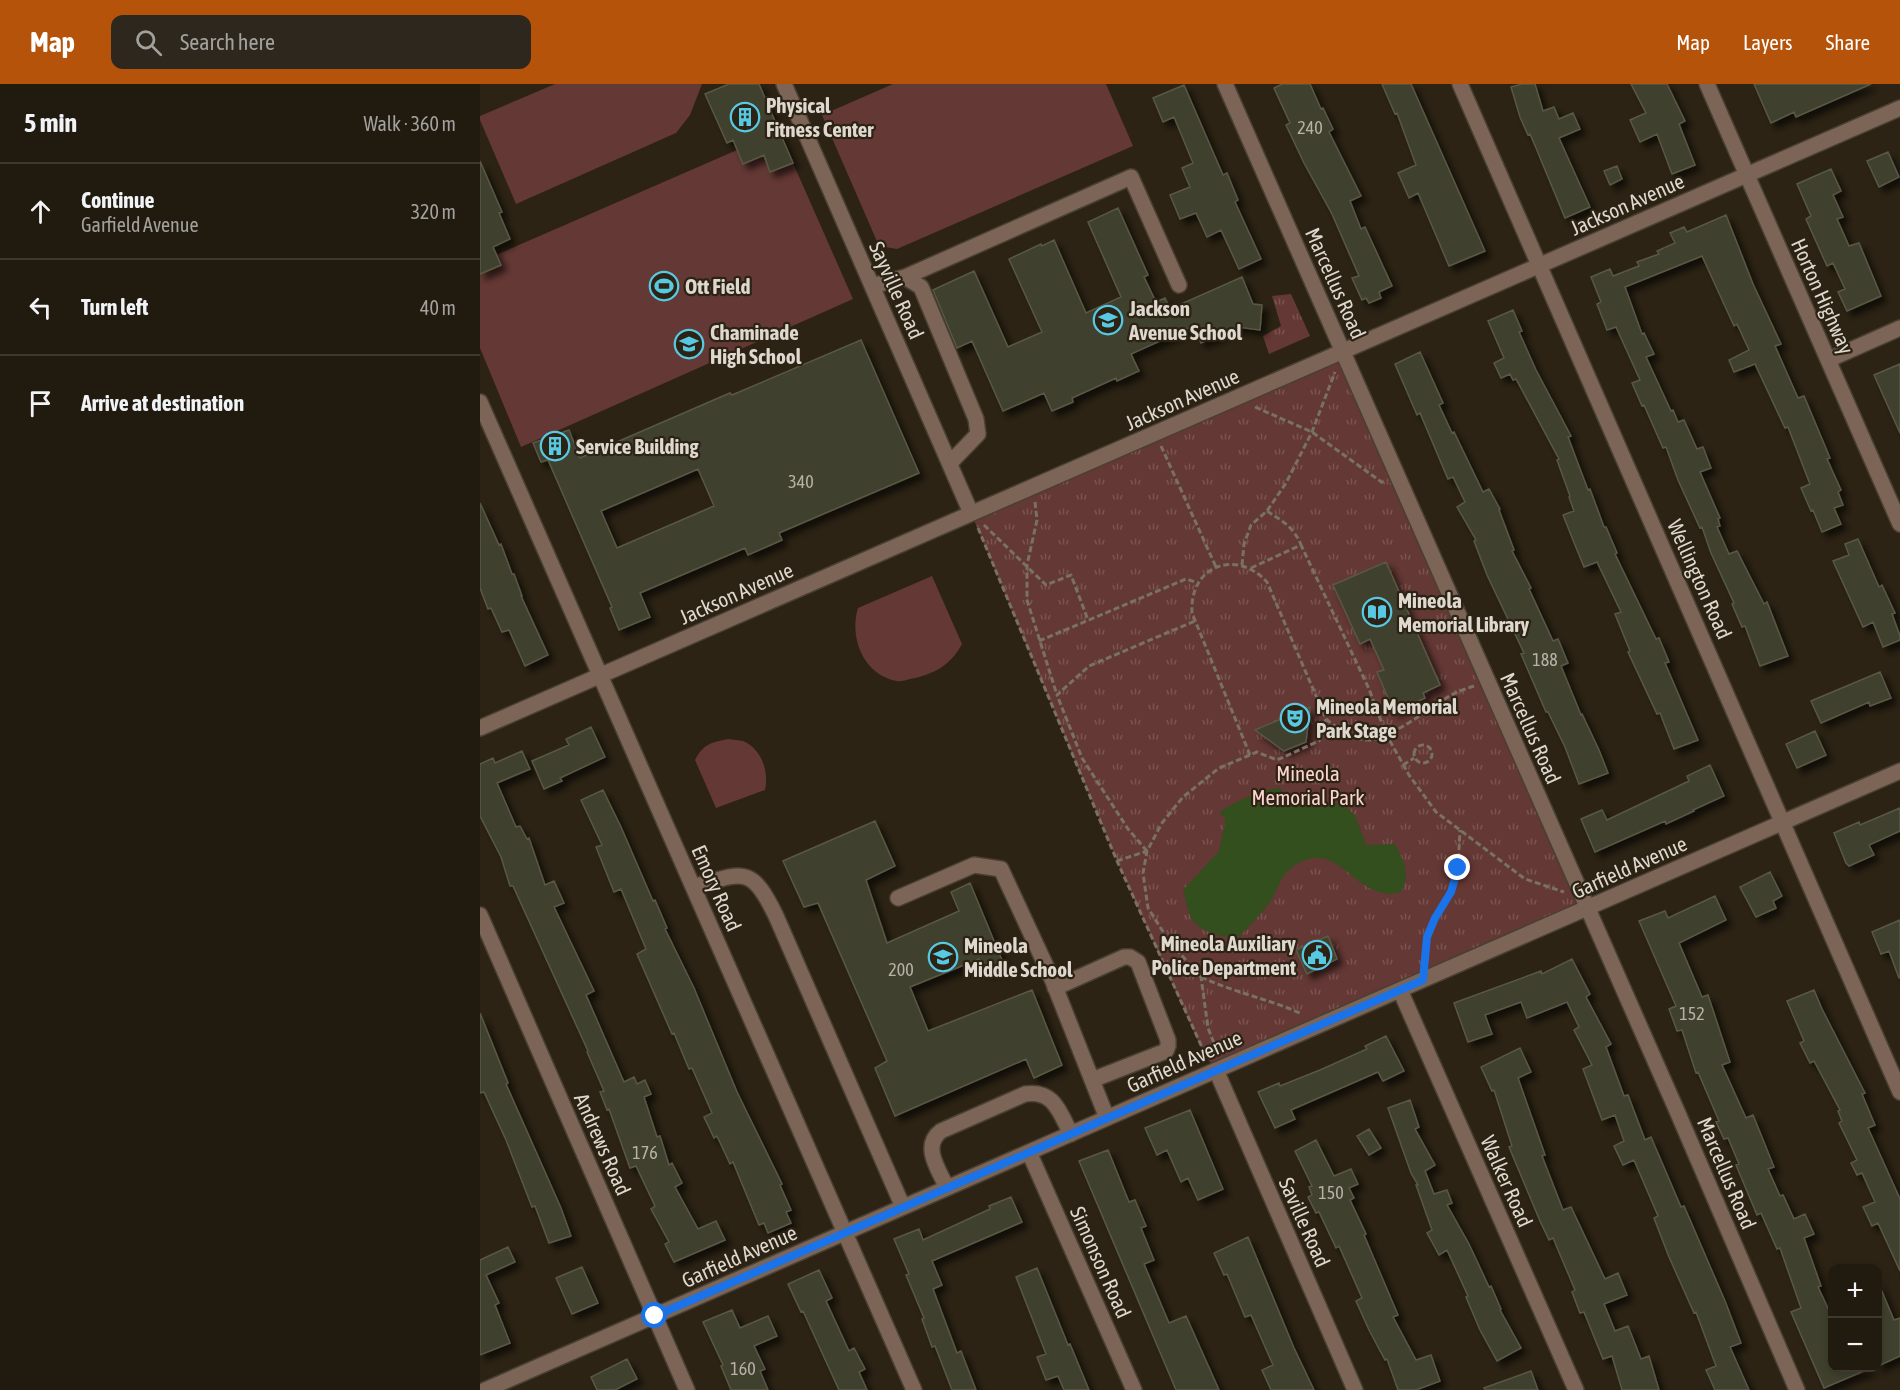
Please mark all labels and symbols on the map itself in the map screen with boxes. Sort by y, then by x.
place label: Physical Fitness Center [766,93,874,141]
building icon: Physical Fitness Center [729,101,761,133]
house number: 240 [1297,117,1323,138]
street label: Jackson Avenue [1566,168,1688,240]
street label: Marcellus Road [1301,224,1371,342]
street label: Horton Highway [1787,235,1859,358]
street label: Sayville Road [865,238,929,342]
sports icon: Ott Field [648,270,680,302]
place label: Ott Field [685,274,750,298]
place label: Jackson Avenue School [1128,296,1243,344]
school or university icon: Jackson Avenue School [1092,304,1124,336]
place label: Chaminade High School [710,320,802,368]
school or university icon: Chaminade High School [673,328,705,360]
street label: Jackson Avenue [1121,363,1243,435]
building icon: Service Building [539,430,571,462]
place label: Service Building [576,434,699,458]
house number: 340 [788,471,814,492]
street label: Wellington Road [1663,516,1737,642]
street label: Jackson Avenue [675,557,797,629]
place label: Mineola Memorial Library [1398,588,1529,636]
library icon: Mineola Memorial Library [1361,596,1393,628]
house number: 188 [1532,649,1558,670]
street label: Marcellus Road [1496,669,1566,787]
place label: Mineola Memorial Park Stage [1316,694,1458,742]
theatre icon: Mineola Memorial Park Stage [1279,702,1311,734]
park label: Mineola Memorial Park [1252,761,1364,809]
street label: Garfield Avenue [1568,831,1690,903]
street label: Emory Road [687,841,747,935]
route end [1444,854,1470,880]
place label: Mineola Auxiliary Police Department [1152,931,1296,979]
place label: Mineola Middle School [964,933,1073,981]
public building icon: Mineola Auxiliary Police Department [1301,939,1333,971]
school or university icon: Mineola Middle School [927,941,959,973]
house number: 200 [888,959,914,980]
house number: 152 [1679,1003,1705,1024]
street label: Garfield Avenue [1123,1025,1245,1097]
street label: Andrews Road [570,1089,636,1199]
street label: Marcellus Road [1693,1114,1761,1232]
street label: Walker Road [1476,1132,1538,1230]
house number: 176 [632,1142,658,1163]
street label: Saville Road [1275,1173,1335,1271]
house number: 150 [1318,1182,1344,1203]
street label: Simonson Road [1066,1203,1136,1321]
street label: Garfield Avenue [678,1220,800,1292]
route start [641,1302,667,1328]
house number: 160 [730,1358,756,1379]

